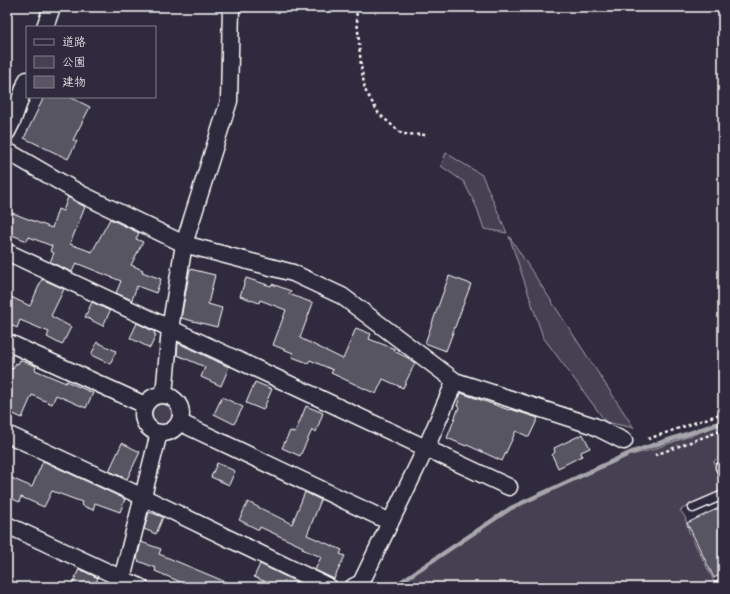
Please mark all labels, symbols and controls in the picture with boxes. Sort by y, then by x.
legend [26,26,156,98]
text: 道路 [62,36,86,51]
text: 公園 [62,56,86,71]
text: 建物 [62,76,86,91]

